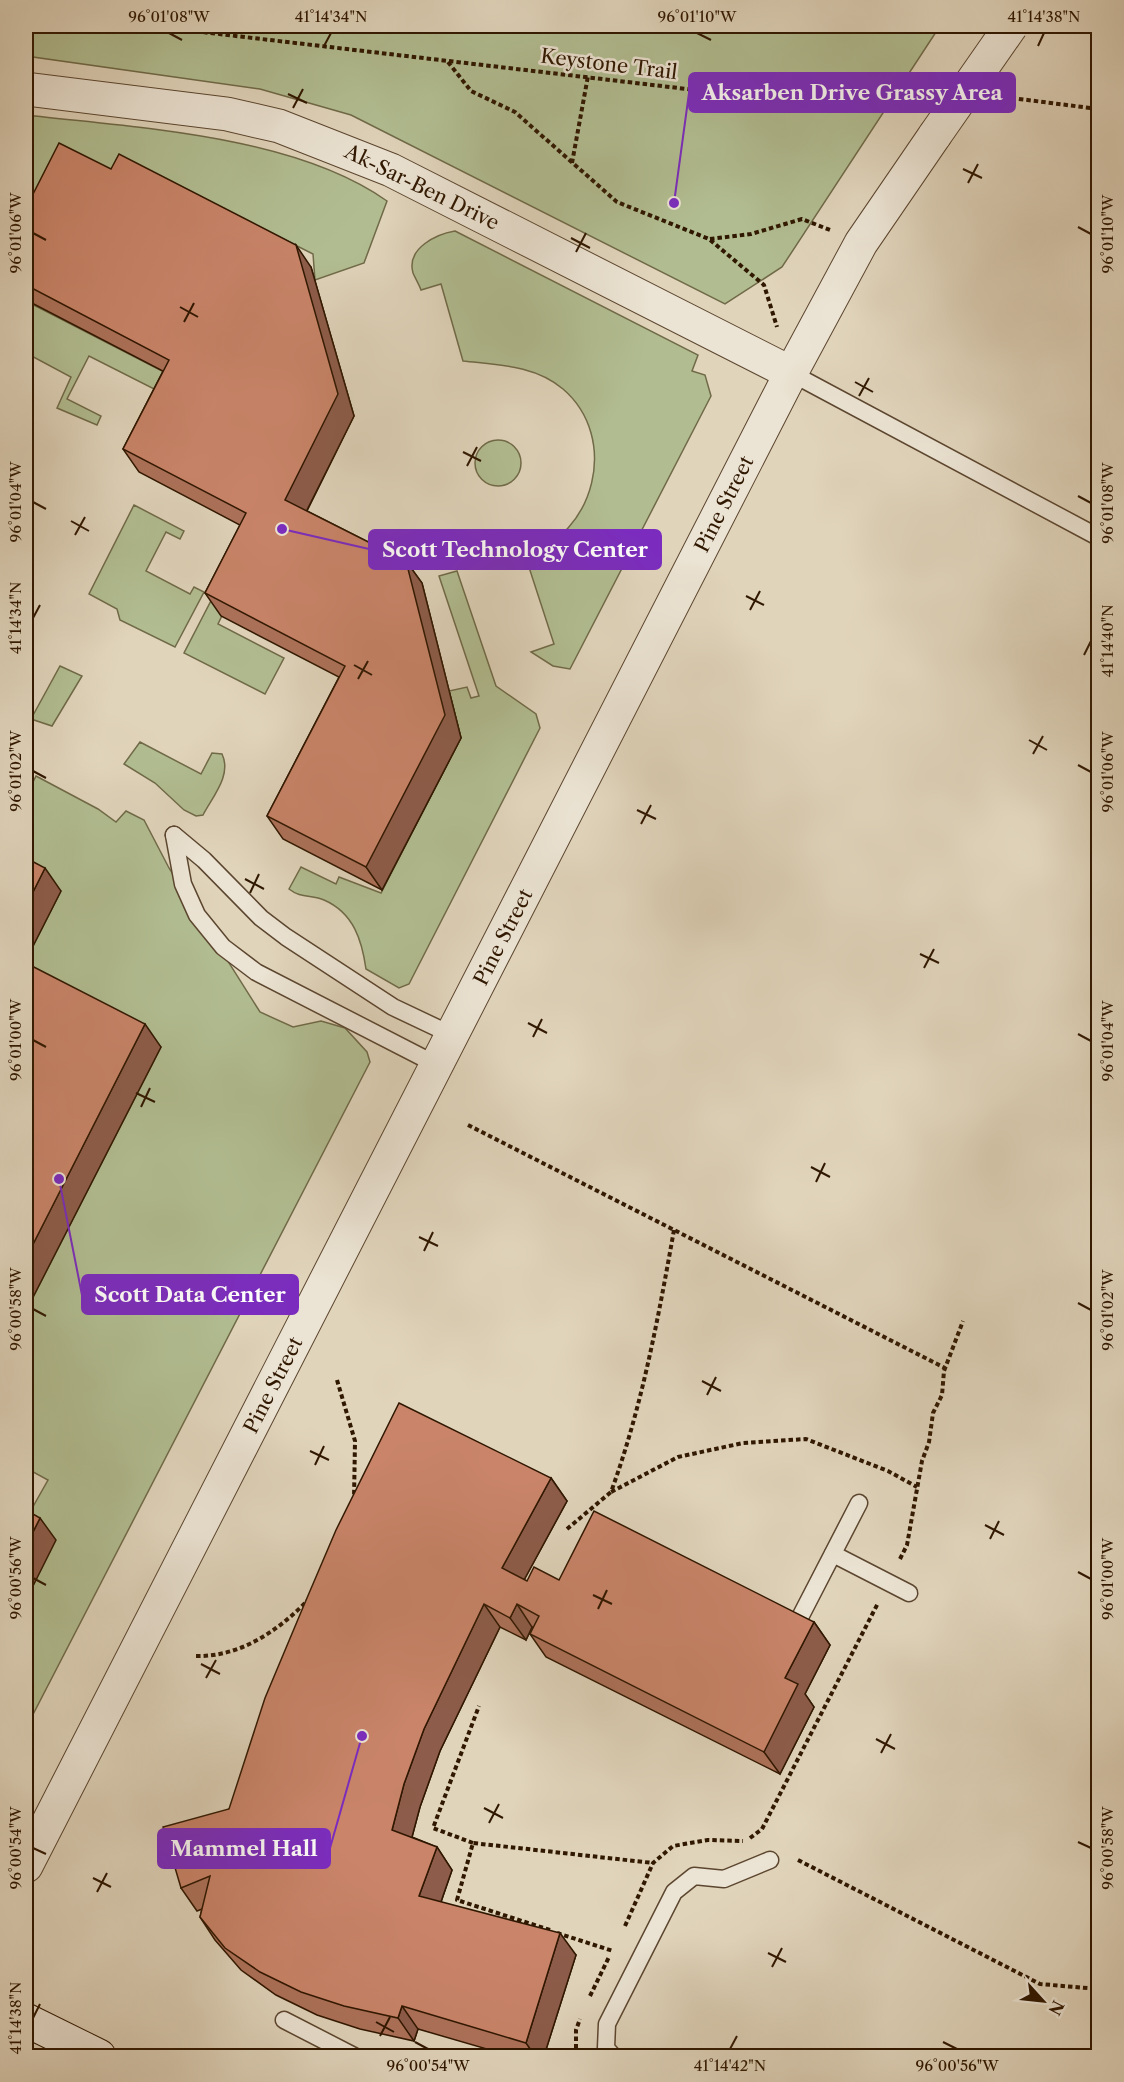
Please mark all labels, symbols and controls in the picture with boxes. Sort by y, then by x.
text: 96°01'08"W [128,7,210,26]
text: 41°14'34"N [295,7,367,26]
text: 96°01'10"W [658,7,737,26]
text: 41°14'38"N [1008,7,1080,26]
street label: Keystone Trail [539,44,679,84]
callout: Aksarben Drive Grassy Area [689,73,1015,112]
text: Aksarben Drive Grassy Area [700,80,1003,105]
street label: Ak-Sar-Ben Drive [340,139,503,235]
text: 96°01'06"W [6,192,25,274]
text: 96°01'10"W [1098,194,1117,273]
street label: Pine Street [689,452,759,556]
text: 96°01'04"W [6,461,25,543]
text: 96°01'08"W [1098,462,1117,544]
callout: Scott Technology Center [369,530,661,569]
text: Scott Technology Center [382,537,649,562]
text: 41°14'34"N [6,582,25,654]
text: 41°14'40"N [1098,604,1117,678]
text: 96°01'02"W [6,730,25,812]
text: 96°01'06"W [1098,731,1117,813]
street label: Pine Street [468,885,538,989]
text: 96°01'00"W [6,998,25,1081]
text: 96°01'04"W [1098,1000,1117,1082]
text: 96°00'58"W [6,1267,25,1351]
text: 96°01'02"W [1098,1269,1117,1351]
callout: Scott Data Center [82,1275,298,1314]
text: Scott Data Center [94,1282,286,1307]
street label: Pine Street [238,1333,308,1437]
text: 96°00'56"W [6,1536,25,1620]
text: 96°01'00"W [1098,1537,1117,1620]
text: 96°00'54"W [6,1806,25,1890]
text: 96°00'58"W [1098,1806,1117,1890]
callout: Mammel Hall [158,1829,330,1868]
text: Mammel Hall [170,1836,318,1861]
north arrow [1013,1971,1073,2031]
text: 41°14'38"N [6,1982,25,2054]
text: N [1044,1997,1068,2019]
text: 96°00'54"W [386,2056,470,2075]
text: 41°14'42"N [694,2056,766,2075]
text: 96°00'56"W [915,2056,999,2075]

